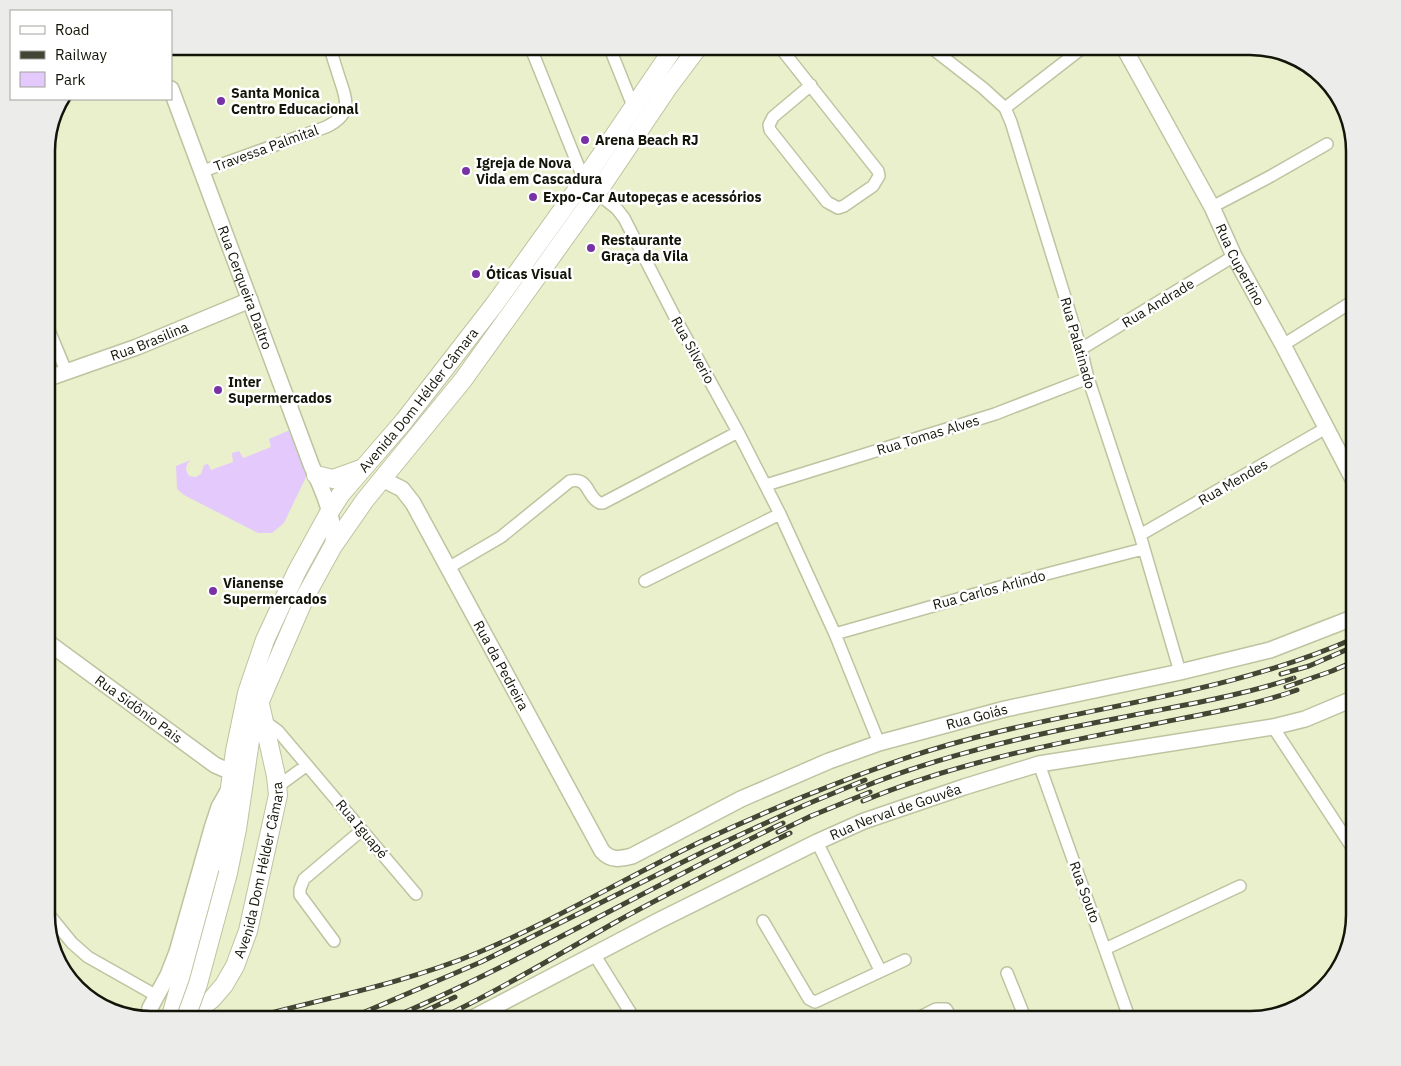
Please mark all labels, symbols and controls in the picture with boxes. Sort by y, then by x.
legend [10,10,172,100]
text: Road [55,20,90,39]
text: Railway [55,45,108,64]
text: Park [55,70,85,89]
place label: Santa Monica Centro Educacional [231,84,359,118]
marker: Santa Monica Centro Educacional [215,95,227,107]
street label: Travessa Palmital [211,121,321,175]
place label: Arena Beach RJ [595,131,699,149]
marker: Arena Beach RJ [579,134,591,146]
place label: Igreja de Nova Vida em Cascadura [476,154,602,188]
marker: Igreja de Nova Vida em Cascadura [460,165,472,177]
place label: Expo-Car Autopeças e acessórios [543,188,762,206]
marker: Expo-Car Autopeças e acessórios [527,191,539,203]
street label: Rua Cupertino [1212,221,1269,309]
street label: Rua Cerqueira Daltro [214,223,276,352]
place label: Restaurante Graça da Vila [601,231,688,265]
marker: Restaurante Graça da Vila [585,242,597,254]
place label: Óticas Visual [486,265,572,283]
marker: Óticas Visual [470,268,482,280]
street label: Rua Andrade [1119,274,1198,332]
street label: Rua Palatinado [1056,295,1100,391]
street label: Rua Silverio [667,313,719,387]
street label: Rua Brasilina [108,317,192,365]
street label: Avenida Dom Hélder Câmara [355,324,482,476]
place label: Inter Supermercados [228,373,332,407]
marker: Inter Supermercados [212,384,224,396]
street label: Rua Tomas Alves [875,411,982,459]
street label: Rua Mendes [1195,455,1271,509]
street label: Rua Carlos Arlindo [931,566,1048,614]
place label: Vianense Supermercados [223,574,327,608]
marker: Vianense Supermercados [207,585,219,597]
street label: Rua da Pedreira [470,617,533,714]
street label: Rua Sidônio Pais [91,671,186,747]
street label: Rua Goiás [944,700,1010,734]
street label: Rua Nerval de Gouvêa [827,780,964,844]
street label: Avenida Dom Hélder Câmara [230,781,287,961]
street label: Rua Iguapé [332,796,392,863]
street label: Rua Souto [1066,859,1105,925]

